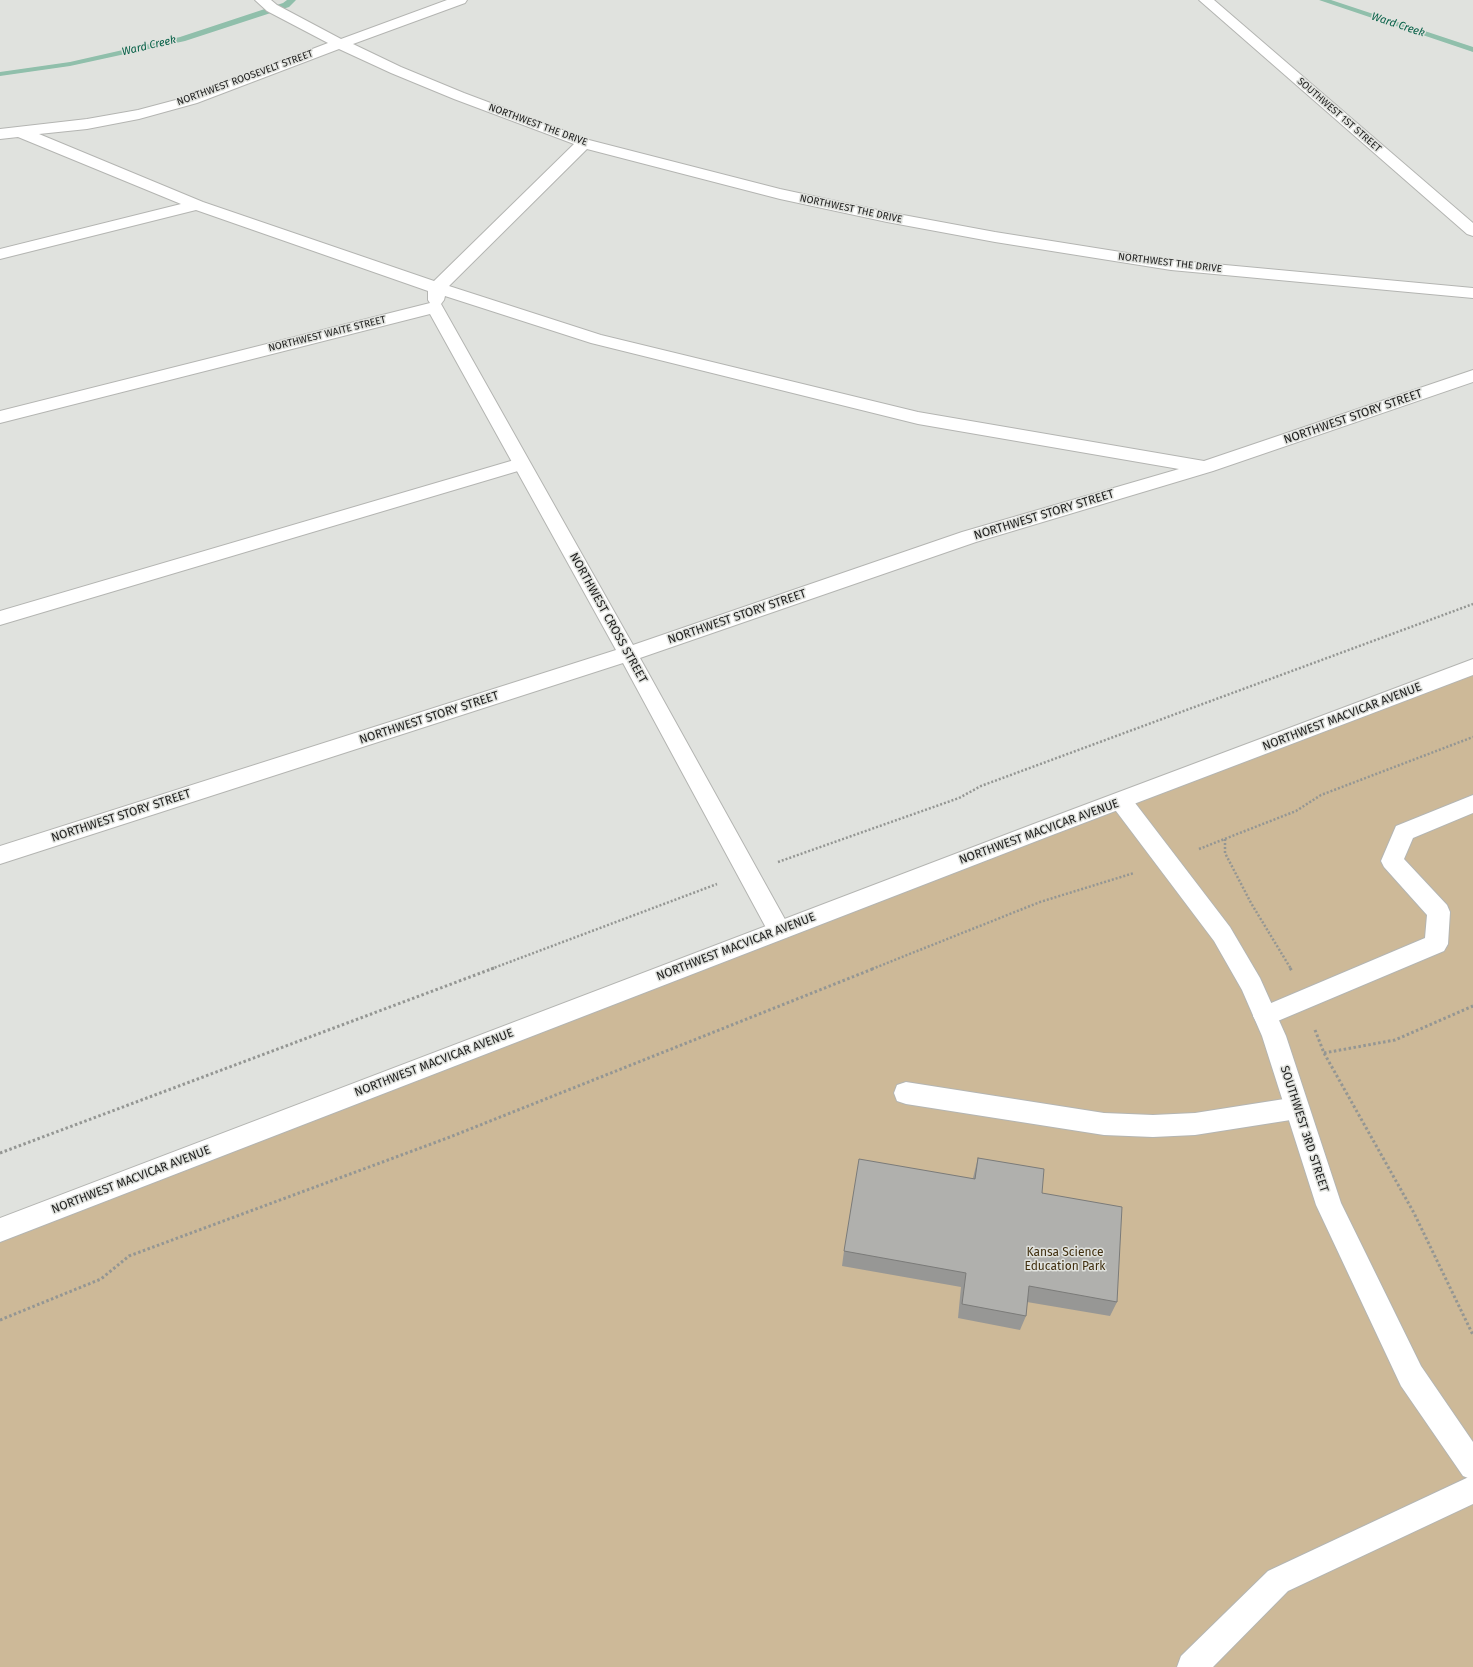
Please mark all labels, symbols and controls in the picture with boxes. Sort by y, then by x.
water label: Ward Creek [1370,10,1426,40]
water label: Ward Creek [121,33,177,59]
street label: NORTHWEST ROOSEVELT STREET [175,48,315,108]
street label: SOUTHWEST 1ST STREET [1295,75,1383,155]
street label: NORTHWEST THE DRIVE [487,101,589,149]
street label: NORTHWEST THE DRIVE [799,192,903,226]
street label: NORTHWEST THE DRIVE [1117,251,1223,275]
street label: NORTHWEST WAITE STREET [267,314,387,354]
street label: NORTHWEST STORY STREET [1282,386,1424,448]
street label: NORTHWEST STORY STREET [972,487,1116,543]
street label: NORTHWEST CROSS STREET [566,550,650,686]
street label: NORTHWEST STORY STREET [666,586,808,648]
street label: NORTHWEST MACVICAR AVENUE [1260,680,1424,754]
street label: NORTHWEST STORY STREET [358,689,500,747]
street label: NORTHWEST STORY STREET [50,787,192,845]
street label: NORTHWEST MACVICAR AVENUE [957,796,1121,868]
street label: NORTHWEST MACVICAR AVENUE [654,910,818,984]
street label: NORTHWEST MACVICAR AVENUE [352,1026,516,1100]
street label: SOUTHWEST 3RD STREET [1277,1064,1331,1194]
street label: NORTHWEST MACVICAR AVENUE [49,1143,213,1217]
park label: Kansa Science Education Park [1024,1246,1106,1274]

